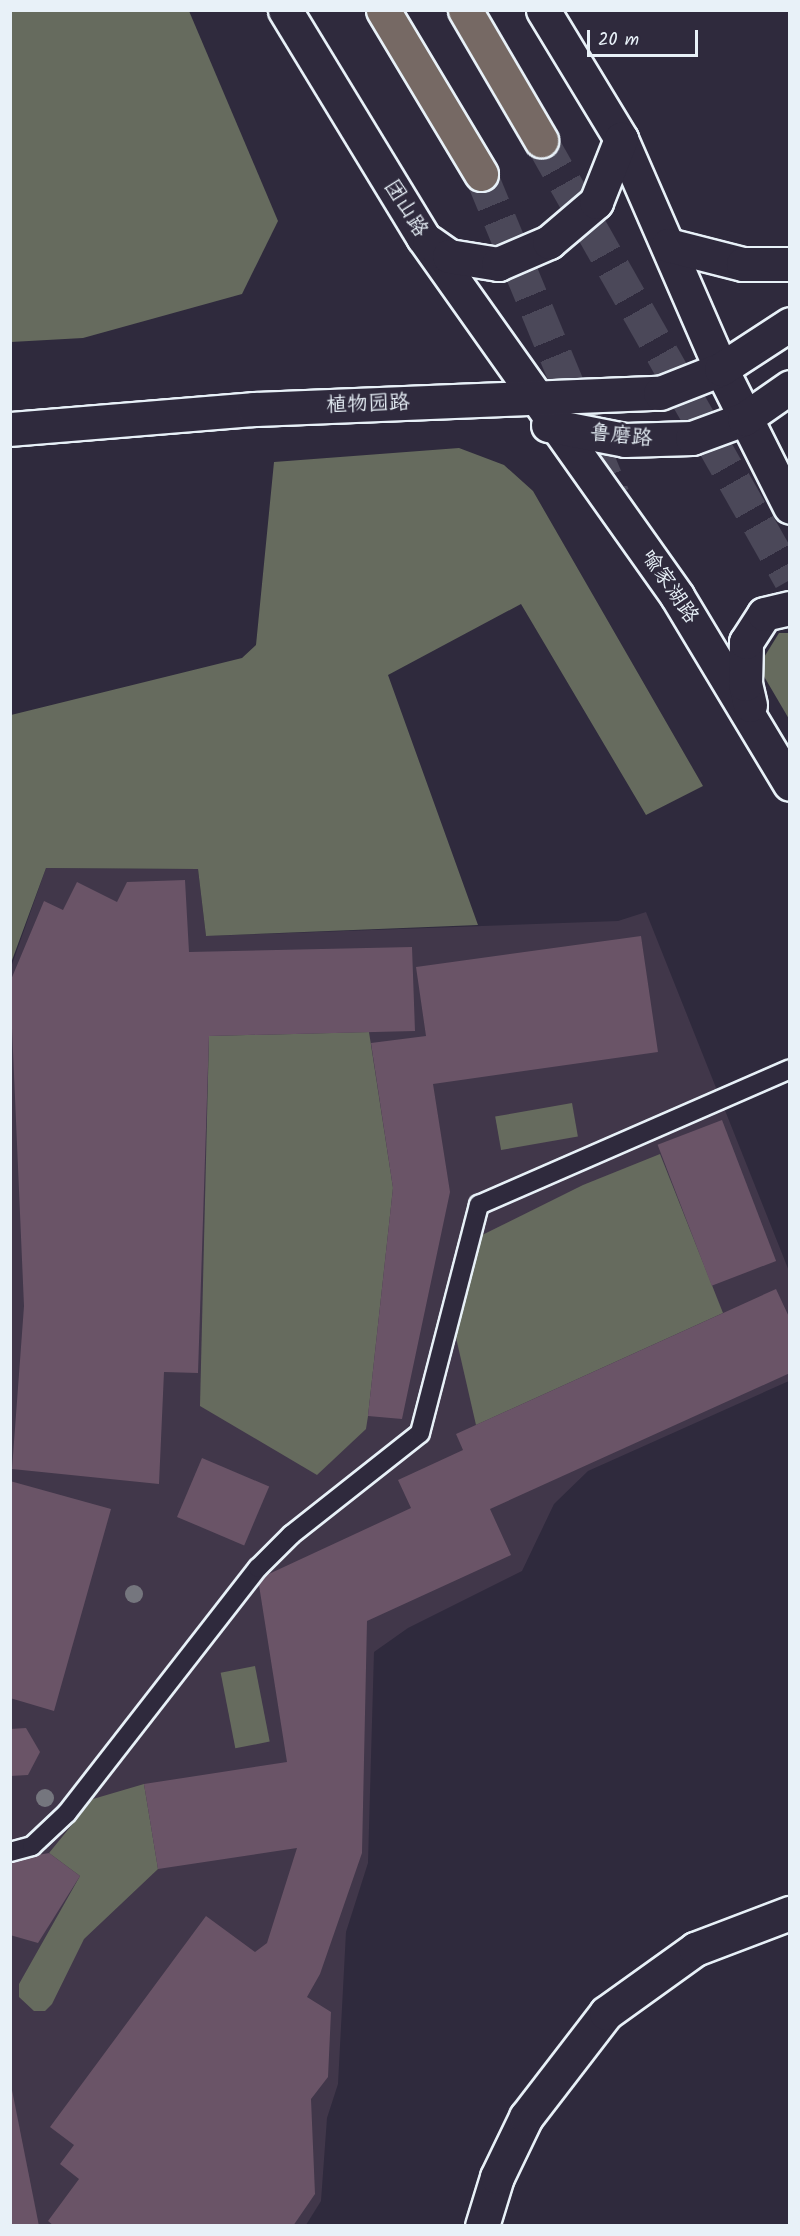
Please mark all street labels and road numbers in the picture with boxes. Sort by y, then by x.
street label: 团山路 [378,176,432,242]
street label: 植物园路 [326,391,410,419]
street label: 鲁磨路 [588,421,654,453]
street label: 喻家湖路 [635,545,703,629]

